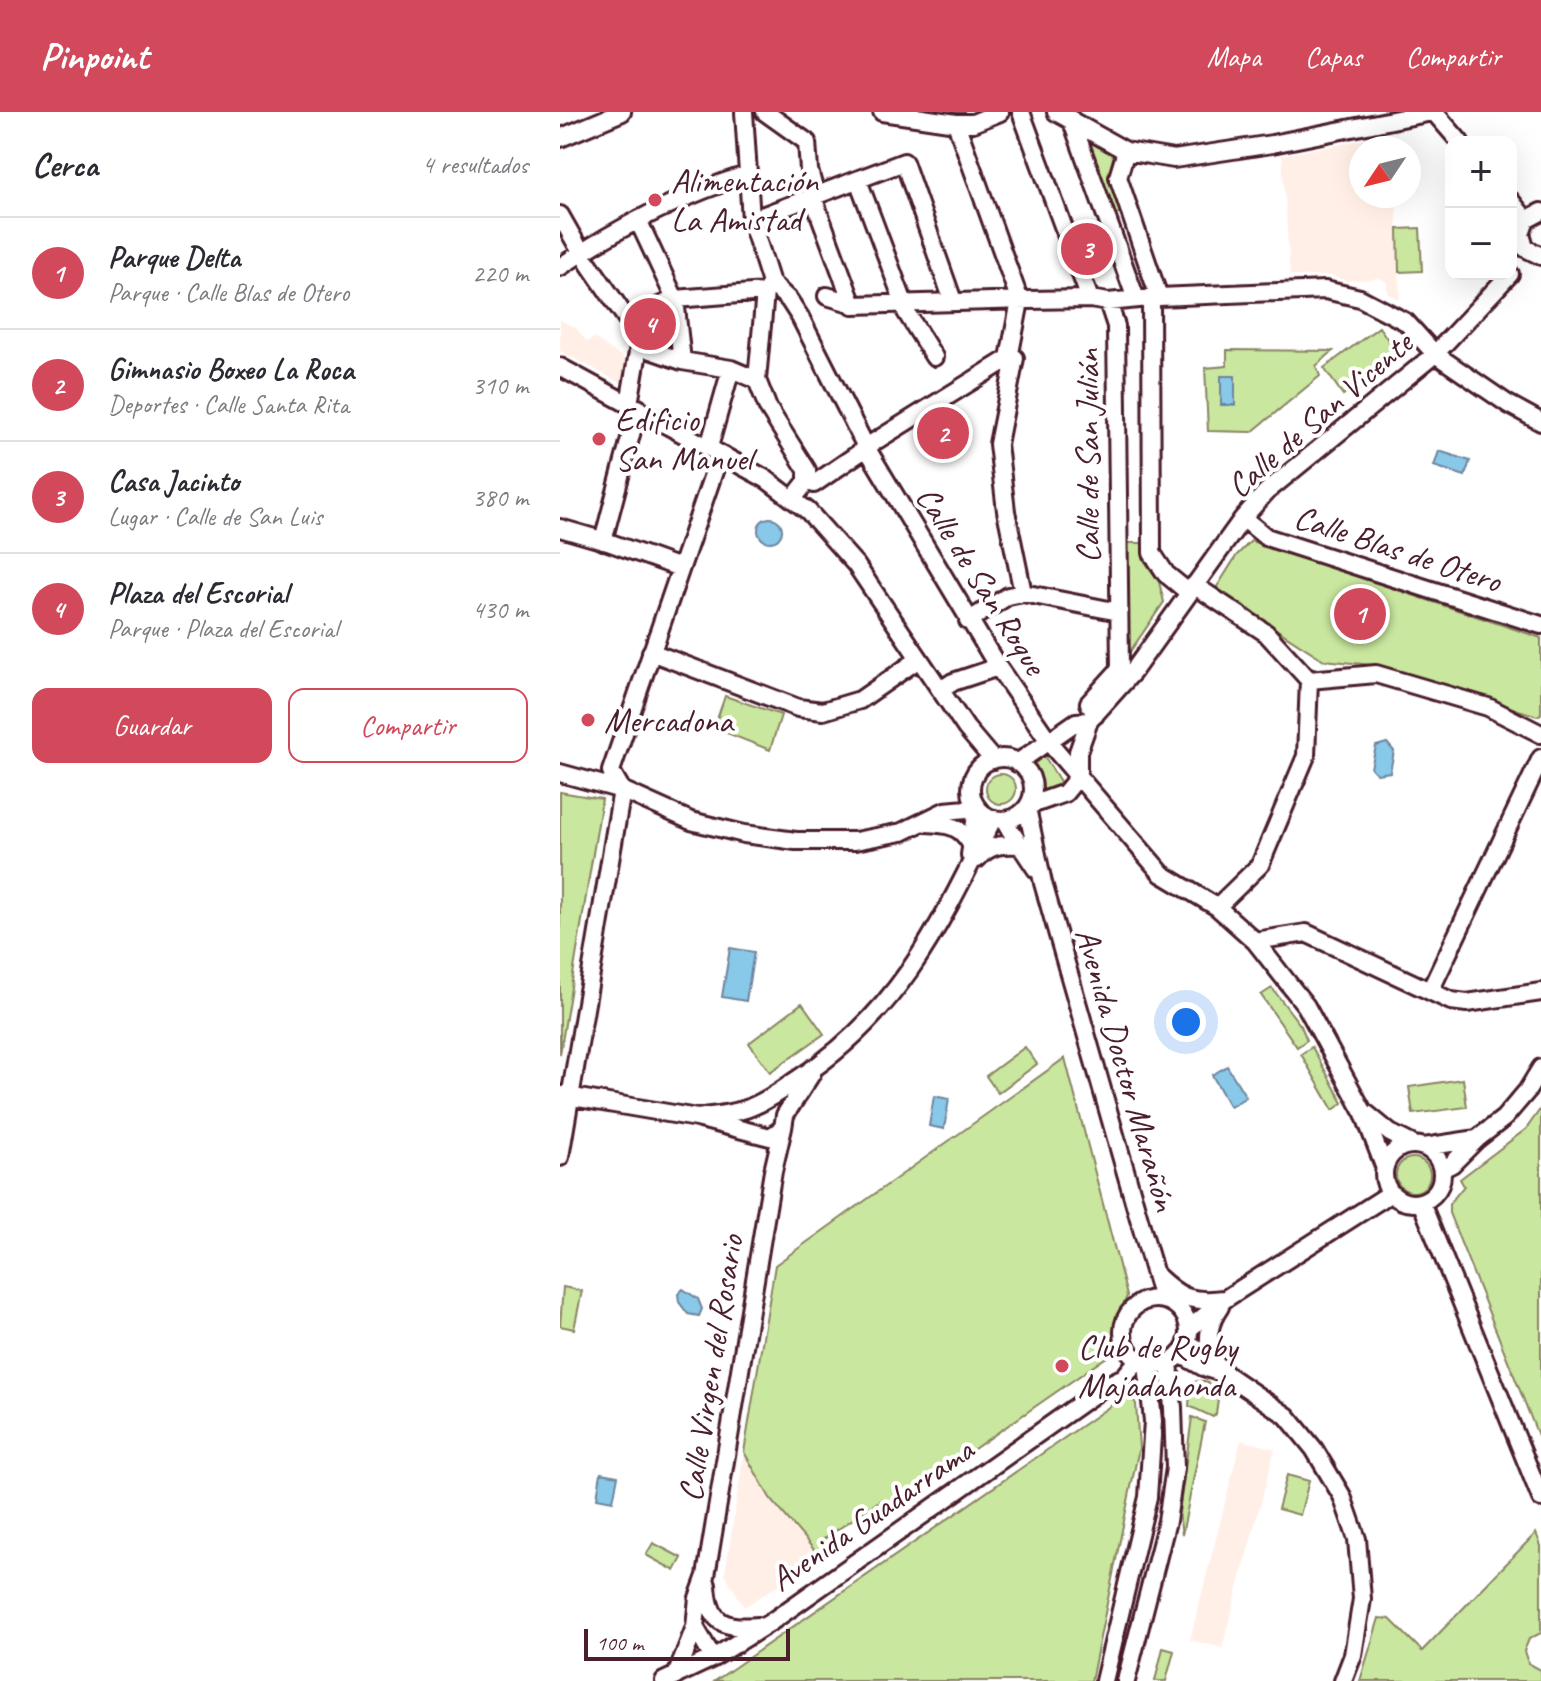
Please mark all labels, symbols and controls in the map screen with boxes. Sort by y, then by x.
text: Pinpoint [40,33,149,80]
text: Mapa [1207,39,1261,74]
text: Capas [1305,39,1362,74]
text: Compartir [1406,39,1501,74]
north arrow [1349,136,1421,208]
map controls [1445,136,1517,280]
button: + [1445,136,1517,208]
text: Cerca [32,143,98,186]
text: 4 resultados [422,148,528,181]
place label: Alimentación La Amistad [671,159,820,241]
marker: Alimentación La Amistad [646,191,664,209]
button: − [1445,208,1517,280]
pin: 3 [1061,219,1113,279]
text: Parque Delta [108,238,240,276]
text: 1 [52,257,64,290]
text: 220 m [472,257,528,290]
text: Parque · Calle Blas de Otero [108,276,349,309]
pin: 4 [624,294,676,354]
street label: Calle de San Vicente [1217,320,1423,507]
street label: Calle de San Julián [1066,347,1109,563]
text: Gimnasio Boxeo La Roca [108,350,354,388]
text: 2 [52,369,64,402]
text: 310 m [472,369,528,402]
text: Deportes · Calle Santa Rita [108,388,349,421]
place label: Edificio San Manuel [615,398,759,480]
pin: 2 [917,403,969,463]
marker: Edificio San Manuel [590,430,608,448]
text: Casa Jacinto [108,462,239,500]
street label: Calle de San Roque [907,478,1058,685]
text: 3 [52,481,64,514]
text: 380 m [472,481,528,514]
street label: Calle Blas de Otero [1289,495,1508,603]
text: Lugar · Calle de San Luis [108,500,322,533]
text: Plaza del Escorial [108,574,288,612]
pin: 1 [1334,584,1386,644]
text: 4 [52,593,64,626]
text: 430 m [472,593,528,626]
text: Parque · Plaza del Escorial [108,612,338,645]
button: Guardar [32,688,272,763]
button: Compartir [288,688,528,763]
place label: Mercadona [604,699,735,742]
marker: Mercadona [579,711,597,729]
street label: Avenida Doctor Marañón [1066,923,1188,1217]
your location [1166,1002,1206,1042]
street label: Calle Virgen del Rosario [668,1230,753,1504]
place label: Club de Rugby Majadahonda [1078,1325,1240,1407]
marker: Club de Rugby Majadahonda [1053,1357,1071,1375]
street label: Avenida Guadarrama [761,1427,983,1600]
scale bar [584,1625,790,1661]
text: 100 m [596,1629,643,1657]

